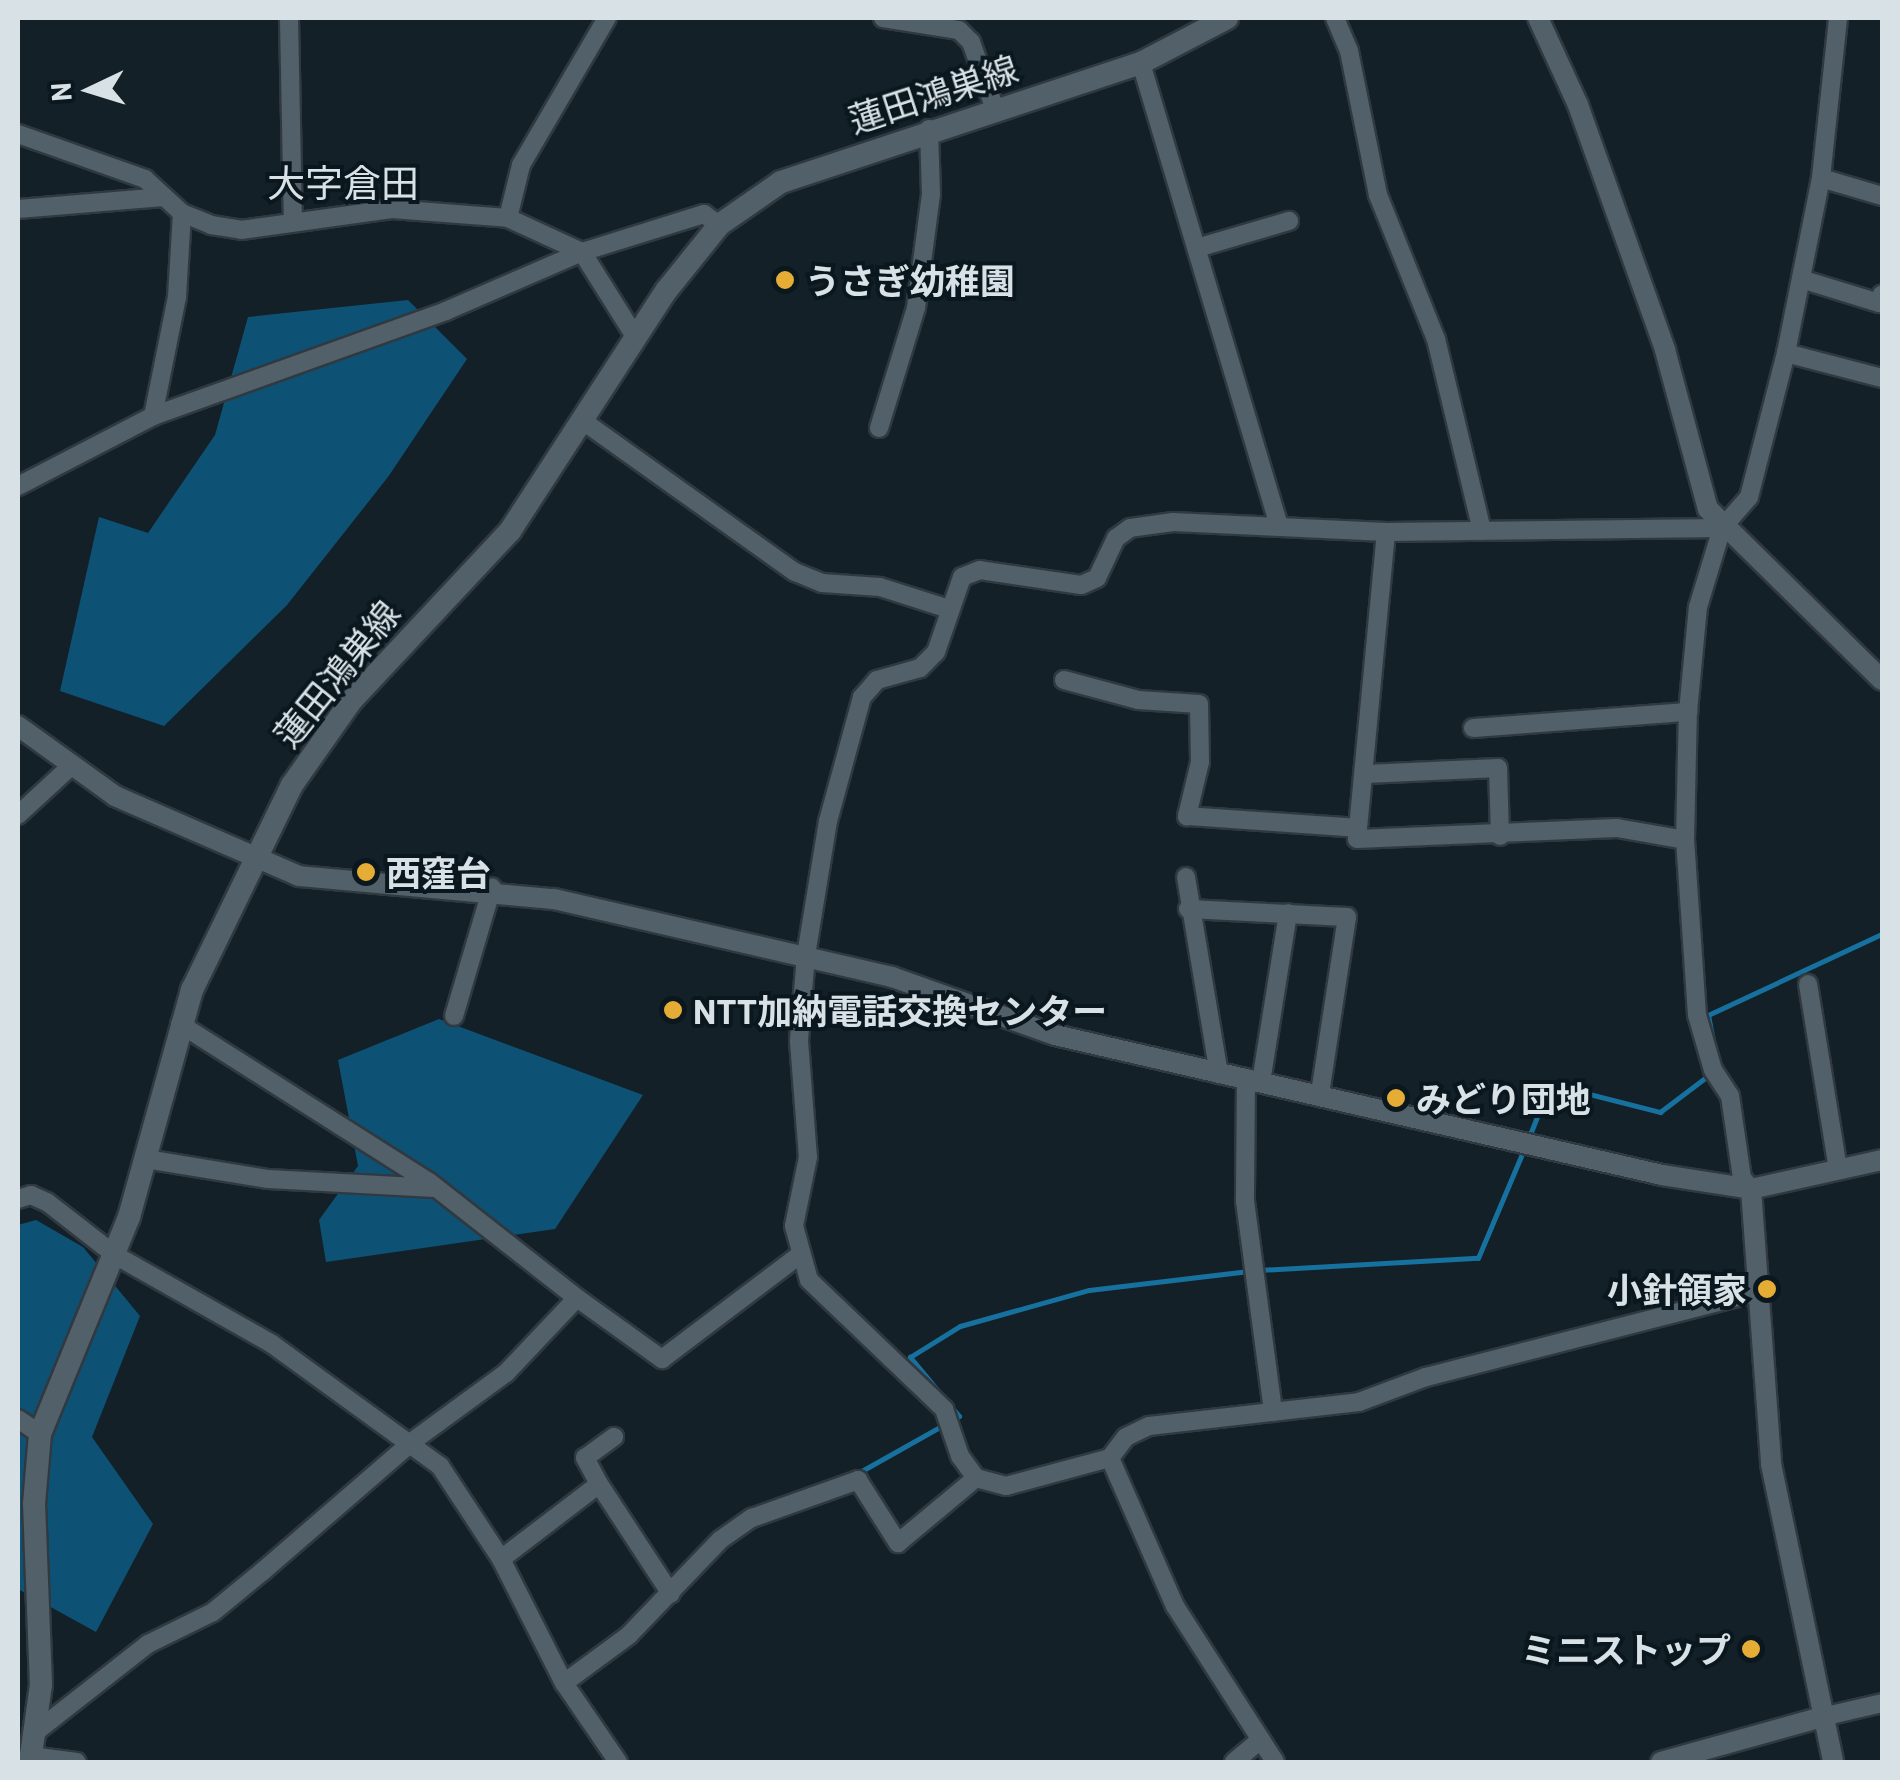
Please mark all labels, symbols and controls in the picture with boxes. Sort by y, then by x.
north arrow [40,40,140,140]
street label: 蓮田鴻巣線 [843,46,1023,140]
text: N [42,82,78,103]
district label: 大字倉田 [267,160,419,206]
place label: うさぎ幼稚園 [805,259,1015,301]
marker: うさぎ幼稚園 [774,269,796,291]
street label: 蓮田鴻巣線 [265,592,407,754]
place label: 西窪台 [386,851,491,893]
marker: 西窪台 [355,861,377,883]
place label: NTT加納電話交換センター [693,989,1107,1031]
marker: NTT加納電話交換センター [662,999,684,1021]
place label: みどり団地 [1416,1077,1591,1119]
marker: みどり団地 [1385,1087,1407,1109]
place label: 小針領家 [1607,1268,1747,1310]
marker: 小針領家 [1756,1278,1778,1300]
place label: ミニストップ [1521,1628,1731,1670]
marker: ミニストップ [1740,1638,1762,1660]

